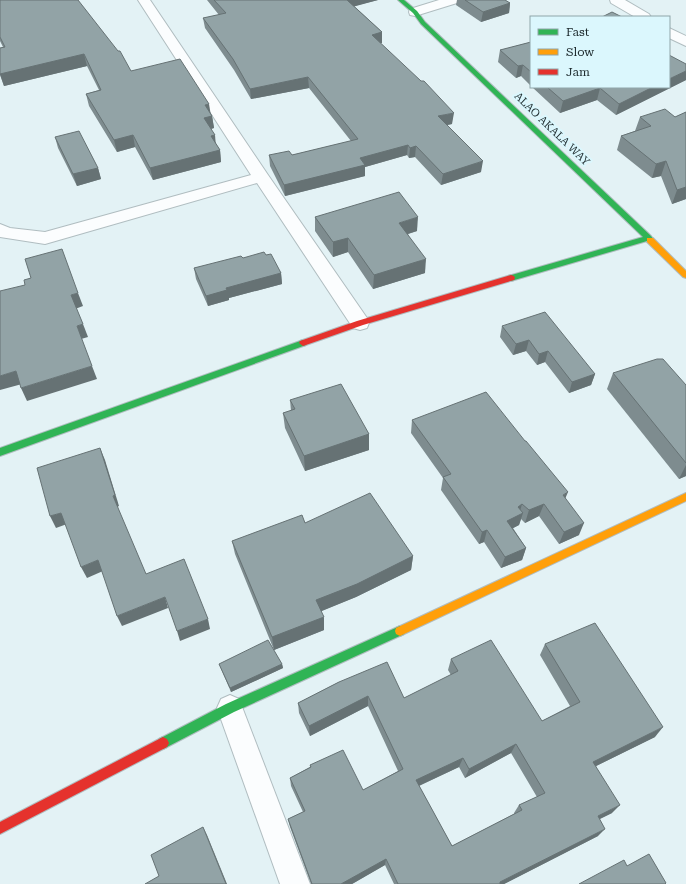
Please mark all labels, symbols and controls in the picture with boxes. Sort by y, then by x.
legend [530,16,670,88]
text: Fast [566,25,590,39]
text: Slow [566,45,594,59]
text: Jam [566,65,590,79]
street label: ALAO AKALA WAY [512,90,593,169]

